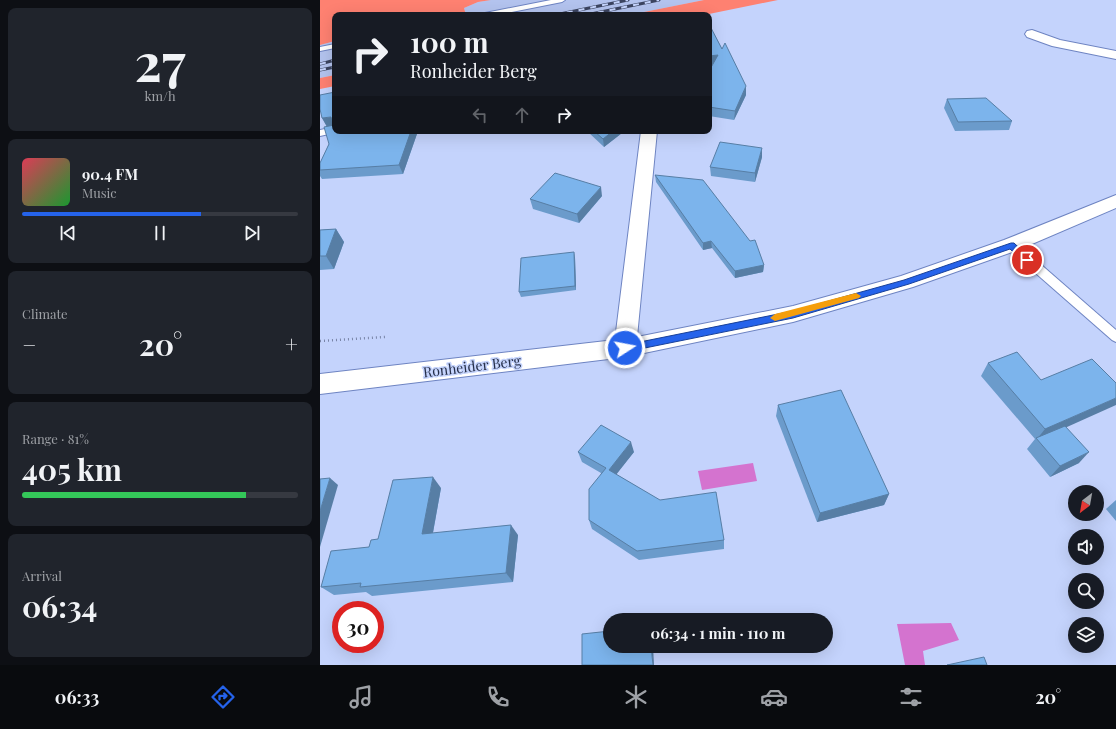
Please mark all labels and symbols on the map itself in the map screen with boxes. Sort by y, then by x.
pin [1010,243,1044,277]
position arrow [604,327,646,369]
street label: Ronheider Berg [422,350,523,381]
north arrow [1068,485,1104,521]
speed limit sign: 30 [332,601,384,653]

